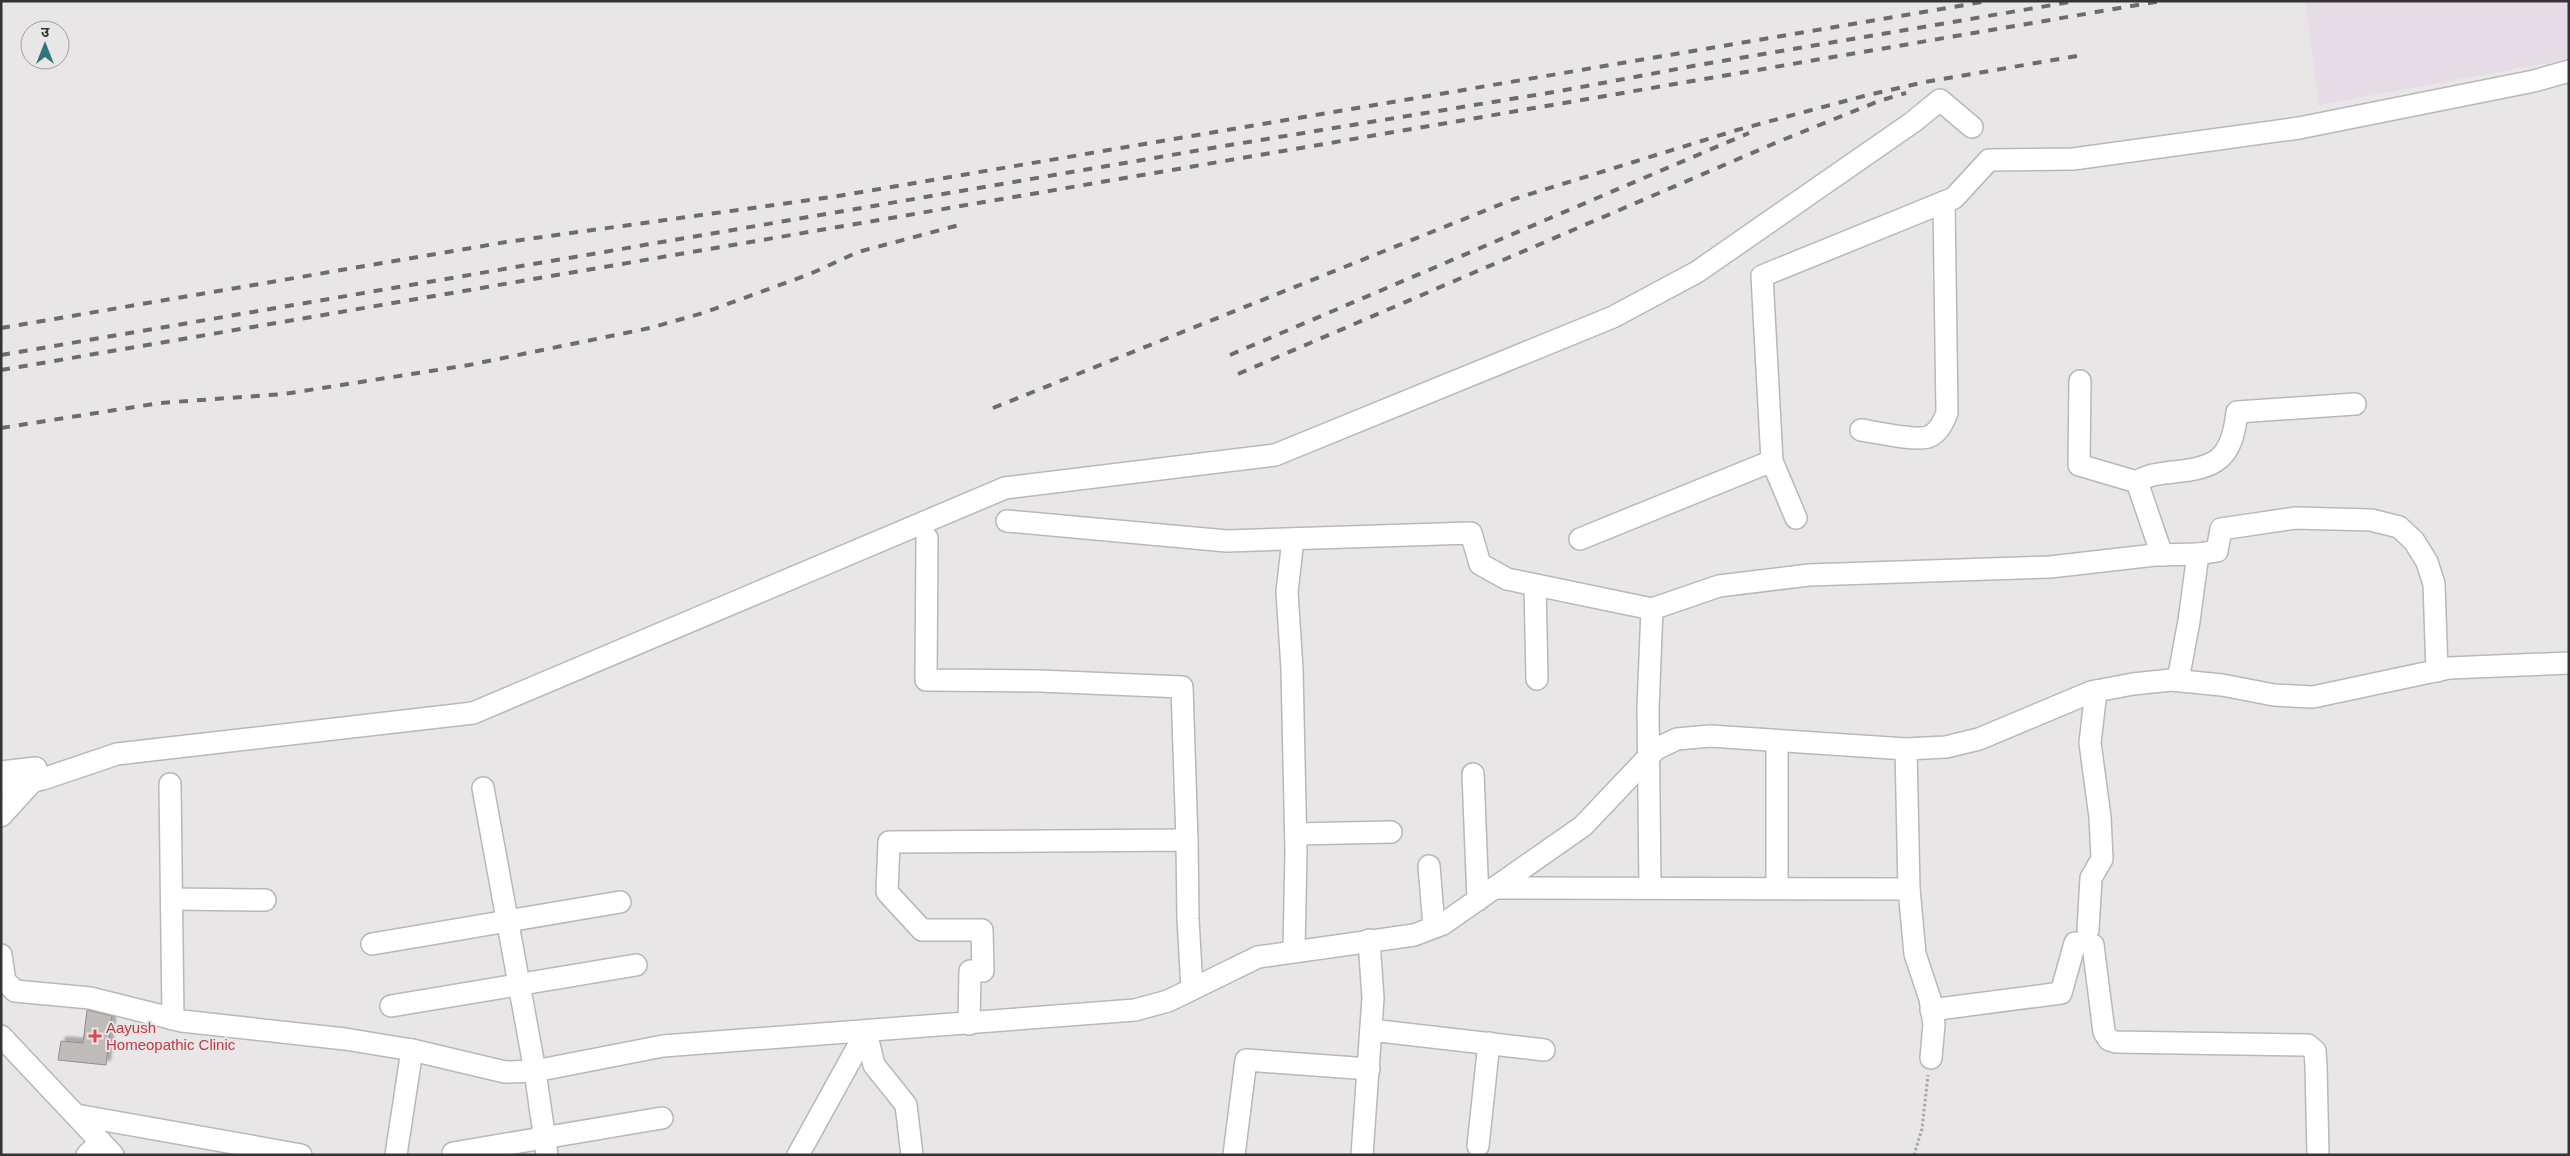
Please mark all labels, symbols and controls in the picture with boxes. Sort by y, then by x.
north arrow [20,20,70,70]
text: उ [41,24,50,40]
place label: Aayush Homeopathic Clinic [106,1019,236,1053]
marker: Aayush Homeopathic Clinic [88,1029,102,1043]

